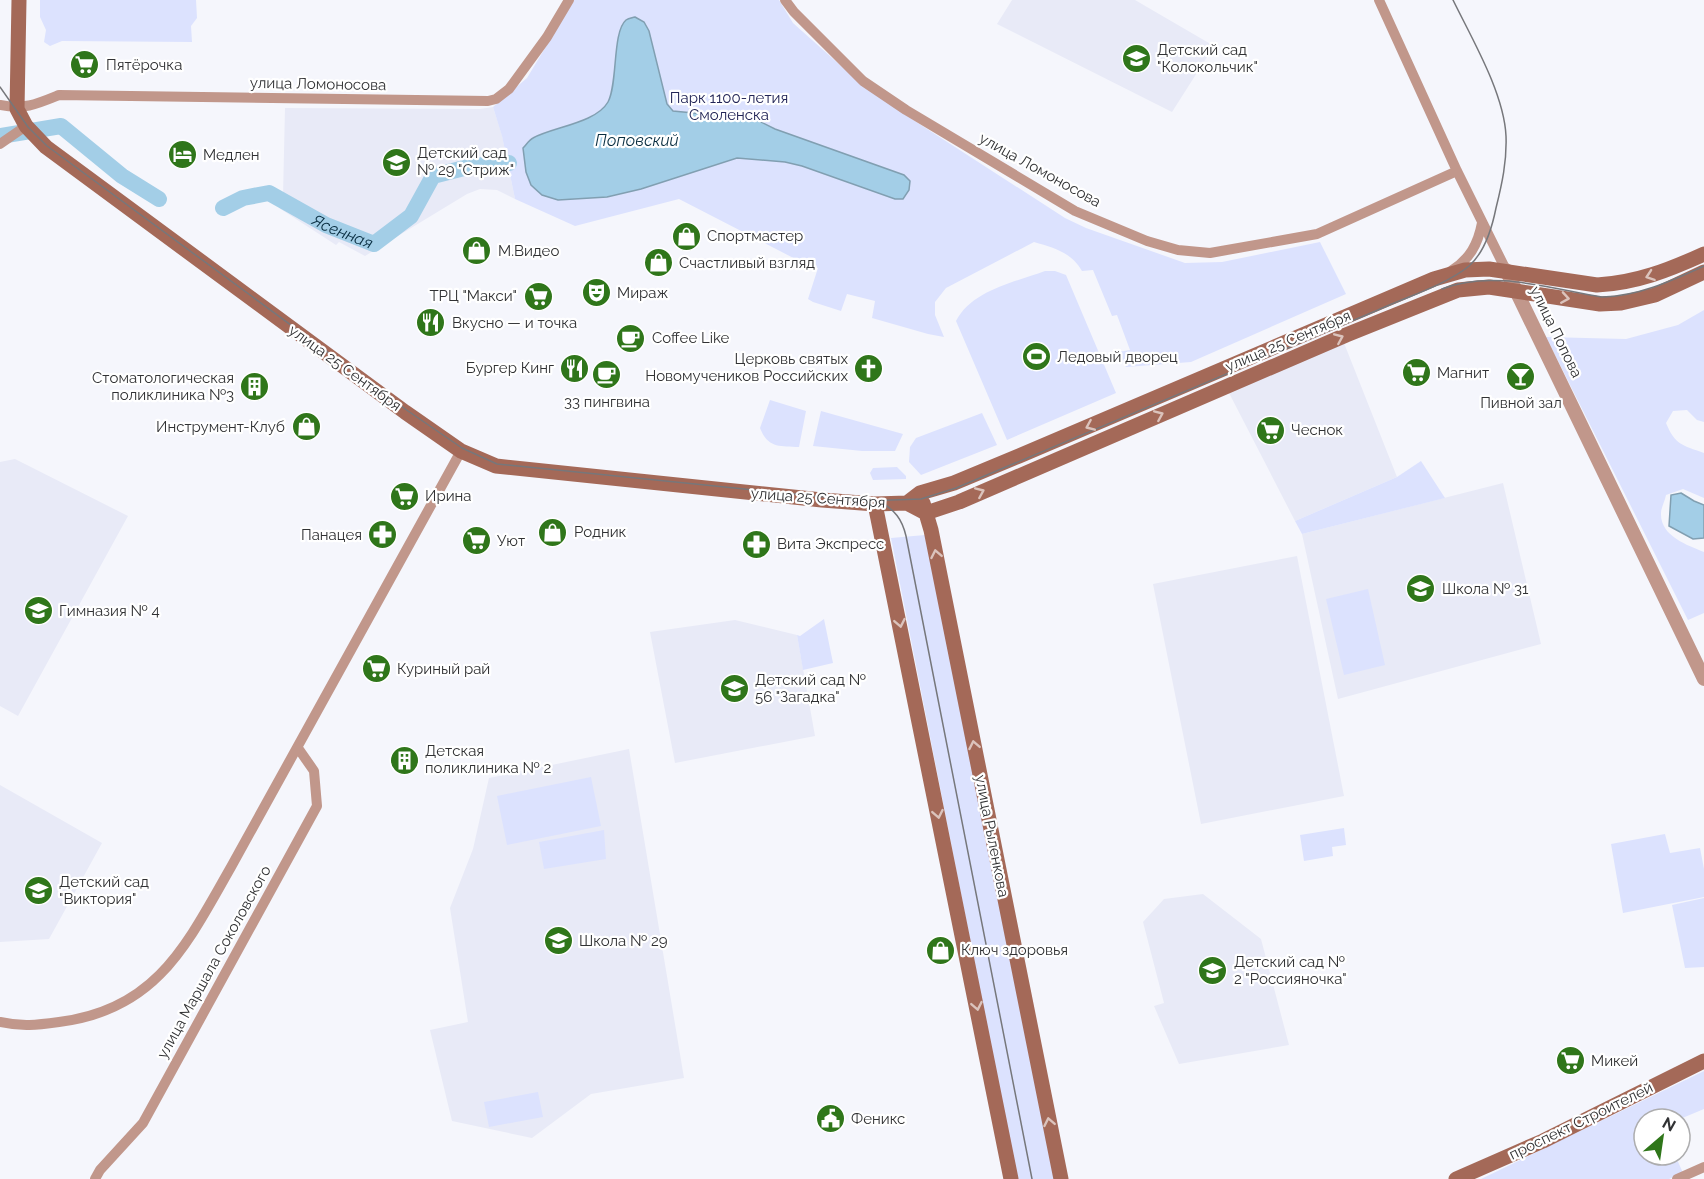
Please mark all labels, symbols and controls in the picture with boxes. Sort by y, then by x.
place label: Детский сад "Колокольчик" [1157,41,1258,76]
school or university icon: Детский сад "Колокольчик" [1120,43,1152,75]
supermarket icon: Пятёрочка [69,49,101,81]
place label: Пятёрочка [106,56,182,74]
street label: улица Ломоносова [250,74,386,94]
park label: Парк 1100-летия Смоленска [670,89,788,124]
street label: улица Ломоносова [976,129,1104,211]
water label: Поповский [595,131,679,150]
hotel icon: Медлен [166,139,198,171]
place label: Детский сад № 29 "Стриж" [417,144,514,179]
place label: Медлен [203,146,260,164]
school or university icon: Детский сад № 29 "Стриж" [380,146,412,178]
water label: Ясенная [309,210,376,252]
shop icon: Спортмастер [670,220,702,252]
place label: Спортмастер [707,227,803,245]
shop icon: М.Видео [461,235,493,267]
place label: М.Видео [498,242,559,260]
shop icon: Счастливый взгляд [642,247,674,279]
place label: Счастливый взгляд [679,254,815,272]
one-way arrow [1645,269,1656,282]
theatre icon: Мираж [580,277,612,309]
supermarket icon: ТРЦ "Макси" [522,280,554,312]
street label: улица Попова [1526,283,1586,381]
place label: Мираж [617,284,668,302]
place label: ТРЦ "Макси" [429,287,517,305]
one-way arrow [1560,292,1570,304]
street label: улица 25 Сентября [1222,306,1354,376]
restaurant icon: Вкусно — и точка [415,307,447,339]
place label: Вкусно — и точка [452,314,577,332]
street label: улица 25 Сентября [285,321,405,415]
cafe icon: Coffee Like [615,322,647,354]
place label: Coffee Like [652,329,730,347]
one-way arrow [1332,333,1343,345]
sports icon: Ледовый дворец [1020,341,1052,373]
place label: Ледовый дворец [1057,348,1178,366]
place label: Церковь святых Новомучеников Российских [645,350,848,385]
restaurant icon: Бургер Кинг [559,352,591,384]
church icon: Церковь святых Новомучеников Российских [853,352,885,384]
supermarket icon: Магнит [1400,357,1432,389]
place label: Бургер Кинг [466,359,554,377]
cafe icon: 33 пингвина [591,359,623,391]
bar icon: Пивной зал [1505,360,1537,392]
place label: Магнит [1437,364,1489,382]
place label: Стоматологическая поликлиника №3 [92,369,234,404]
building icon: Стоматологическая поликлиника №3 [239,371,271,403]
place label: 33 пингвина [564,393,650,411]
place label: Пивной зал [1480,394,1562,412]
one-way arrow [1153,410,1164,422]
shop icon: Инструмент-Клуб [290,411,322,443]
supermarket icon: Чеснок [1254,414,1286,446]
place label: Инструмент-Клуб [156,418,285,436]
one-way arrow [1086,419,1097,431]
place label: Чеснок [1291,421,1343,439]
supermarket icon: Ирина [388,480,420,512]
street label: улица 25 Сентября [750,484,886,512]
place label: Ирина [425,487,472,505]
one-way arrow [974,488,985,500]
shop icon: Родник [537,516,569,548]
pharmacy icon: Панацея [367,519,399,551]
place label: Родник [574,523,627,541]
supermarket icon: Уют [460,525,492,557]
place label: Панацея [301,526,362,544]
pharmacy icon: Вита Экспресс [740,528,772,560]
place label: Уют [497,532,525,550]
place label: Вита Экспресс [777,535,884,553]
one-way arrow [930,549,943,559]
school or university icon: Школа № 31 [1405,573,1437,605]
place label: Школа № 31 [1442,580,1529,598]
school or university icon: Гимназия № 4 [22,595,54,627]
place label: Гимназия № 4 [59,602,160,620]
one-way arrow [893,618,906,628]
supermarket icon: Куриный рай [360,653,392,685]
place label: Куриный рай [397,660,490,678]
place label: Детский сад № 56 "Загадка" [755,671,866,706]
school or university icon: Детский сад № 56 "Загадка" [718,673,750,705]
one-way arrow [968,740,981,750]
place label: Детская поликлиника № 2 [425,742,551,777]
building icon: Детская поликлиника № 2 [388,744,420,776]
street label: улица Рыленкова [971,773,1013,899]
one-way arrow [931,809,944,819]
street label: улица Маршала Соколовского [153,862,275,1062]
place label: Детский сад "Виктория" [59,873,149,908]
school or university icon: Детский сад "Виктория" [22,875,54,907]
school or university icon: Школа № 29 [542,925,574,957]
place label: Школа № 29 [579,932,668,950]
shop icon: Ключ здоровья [924,934,956,966]
place label: Ключ здоровья [961,941,1068,959]
place label: Детский сад № 2 "Россияночка" [1234,953,1347,988]
school or university icon: Детский сад № 2 "Россияночка" [1197,955,1229,987]
one-way arrow [969,1000,982,1010]
supermarket icon: Микей [1554,1045,1586,1077]
place label: Микей [1591,1052,1638,1070]
street label: проспект Строителей [1506,1078,1656,1164]
public building icon: Феникс [814,1103,846,1135]
north arrow [1632,1107,1692,1167]
place label: Феникс [851,1110,905,1128]
text: N [1659,1113,1679,1136]
one-way arrow [1043,1117,1056,1127]

